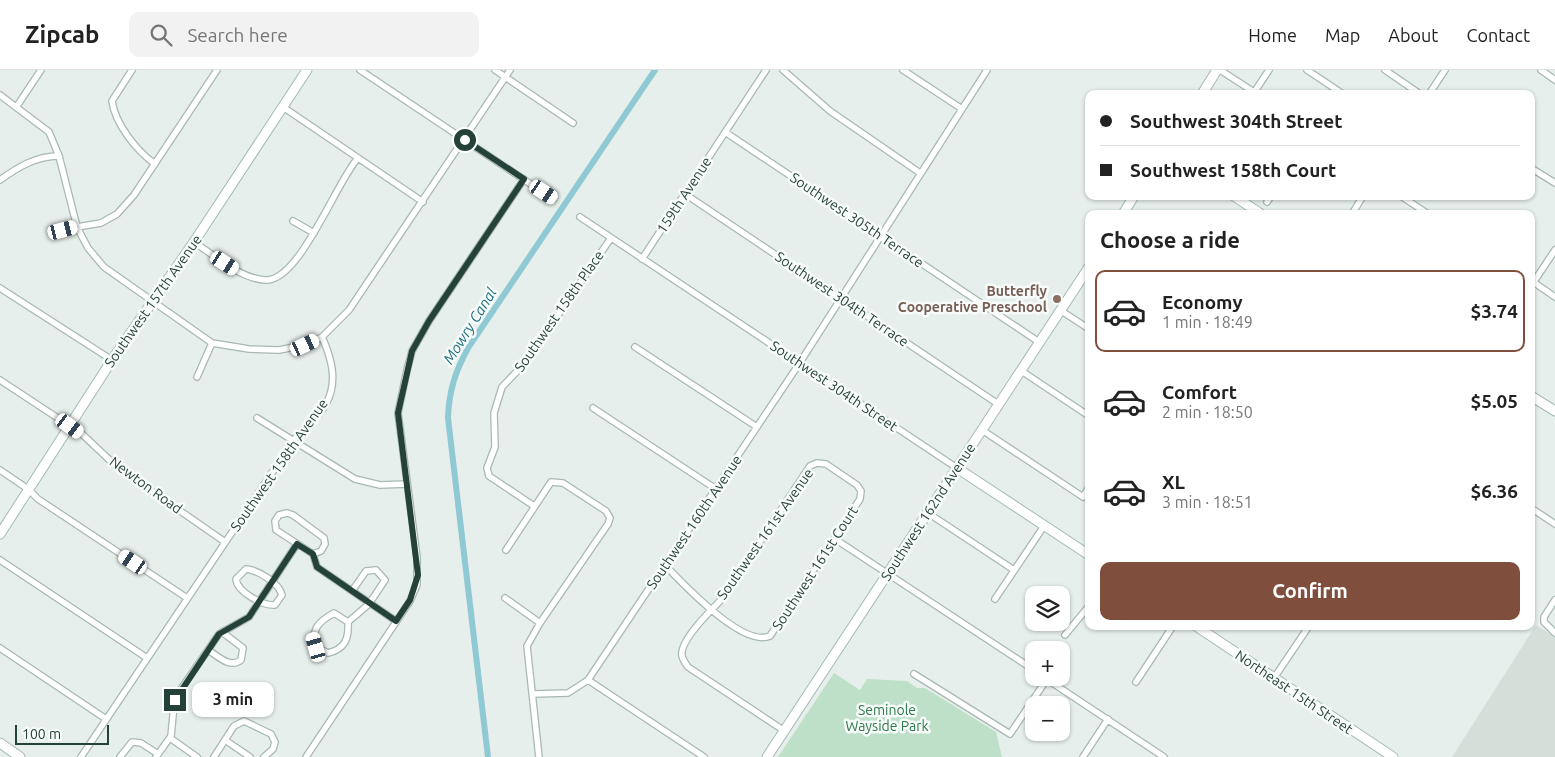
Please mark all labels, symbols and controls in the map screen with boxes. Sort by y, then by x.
search box [129,12,479,57]
text: Zipcab [25,21,99,48]
icon: search [147,21,175,49]
text: Search here [187,24,288,46]
text: Home [1248,25,1297,45]
text: Map [1325,25,1360,45]
text: About [1388,25,1438,45]
text: Contact [1466,25,1530,45]
text: Southwest 304th Street [1130,110,1342,132]
route start [454,129,476,151]
street label: 159th Avenue [653,154,715,236]
text: Southwest 158th Court [1130,159,1336,181]
street label: Southwest 305th Terrace [787,169,927,271]
car [527,177,560,207]
car [46,219,79,241]
text: Choose a ride [1100,227,1240,252]
street label: Southwest 157th Avenue [101,232,205,370]
street label: Southwest 158th Place [511,247,607,375]
street label: Southwest 304th Terrace [772,248,912,350]
car [208,249,241,277]
place label: Butterfly Cooperative Preschool [898,283,1048,315]
water label: Mowry Canal [439,284,500,367]
icon: car [1102,289,1147,334]
text: Economy [1162,291,1243,313]
marker: Butterfly Cooperative Preschool [1051,293,1063,305]
text: $3.74 [1470,300,1518,322]
text: 1 min · 18:49 [1162,313,1253,331]
car [288,332,321,358]
street label: Southwest 304th Street [767,337,901,435]
icon: car [1102,379,1147,424]
text: Comfort [1162,381,1237,403]
text: $5.05 [1470,390,1518,412]
street label: Southwest 158th Avenue [227,396,331,534]
text: 2 min · 18:50 [1162,403,1253,421]
car [53,411,86,441]
street label: Southwest 162nd Avenue [878,440,978,584]
street label: Southwest 160th Avenue [643,452,745,592]
street label: Newton Road [107,453,185,517]
street label: Southwest 161st Avenue [714,466,816,602]
icon: car [1102,469,1147,514]
text: XL [1162,471,1185,493]
text: $6.36 [1470,480,1518,502]
text: 3 min · 18:51 [1162,493,1253,511]
street label: Southwest 161st Court [769,503,861,633]
car [116,547,149,577]
button: Confirm [1100,562,1520,620]
map controls [1025,586,1070,741]
button: layers [1025,586,1070,631]
car [304,631,327,663]
button: + [1025,641,1070,686]
street label: Northeast 15th Street [1232,647,1356,738]
callout: 3 min [192,682,275,718]
route end [164,689,186,711]
text: 3 min [213,690,253,708]
button: − [1025,696,1070,741]
park label: Seminole Wayside Park [845,702,929,734]
scale bar [15,722,109,745]
text: 100 m [22,726,61,742]

